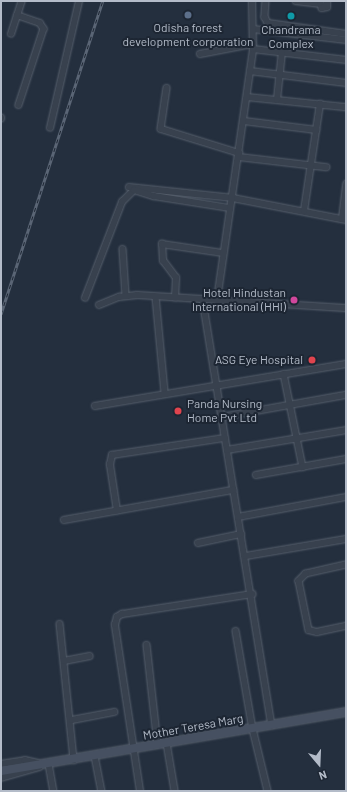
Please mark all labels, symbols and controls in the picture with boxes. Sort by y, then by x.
marker: Odisha forest development corporation [183,10,193,20]
marker: Chandrama Complex [286,11,296,21]
place label: Odisha forest development corporation [122,21,254,49]
place label: Chandrama Complex [261,23,321,51]
place label: Hotel Hindustan International (HHI) [192,286,286,314]
marker: Hotel Hindustan International (HHI) [289,295,299,305]
place label: ASG Eye Hospital [215,353,303,367]
marker: ASG Eye Hospital [306,354,318,366]
place label: Panda Nursing Home Pvt Ltd [187,397,262,425]
marker: Panda Nursing Home Pvt Ltd [172,405,184,417]
street label: Mother Teresa Marg [142,711,244,743]
north arrow [299,744,339,784]
text: N [317,768,329,783]

